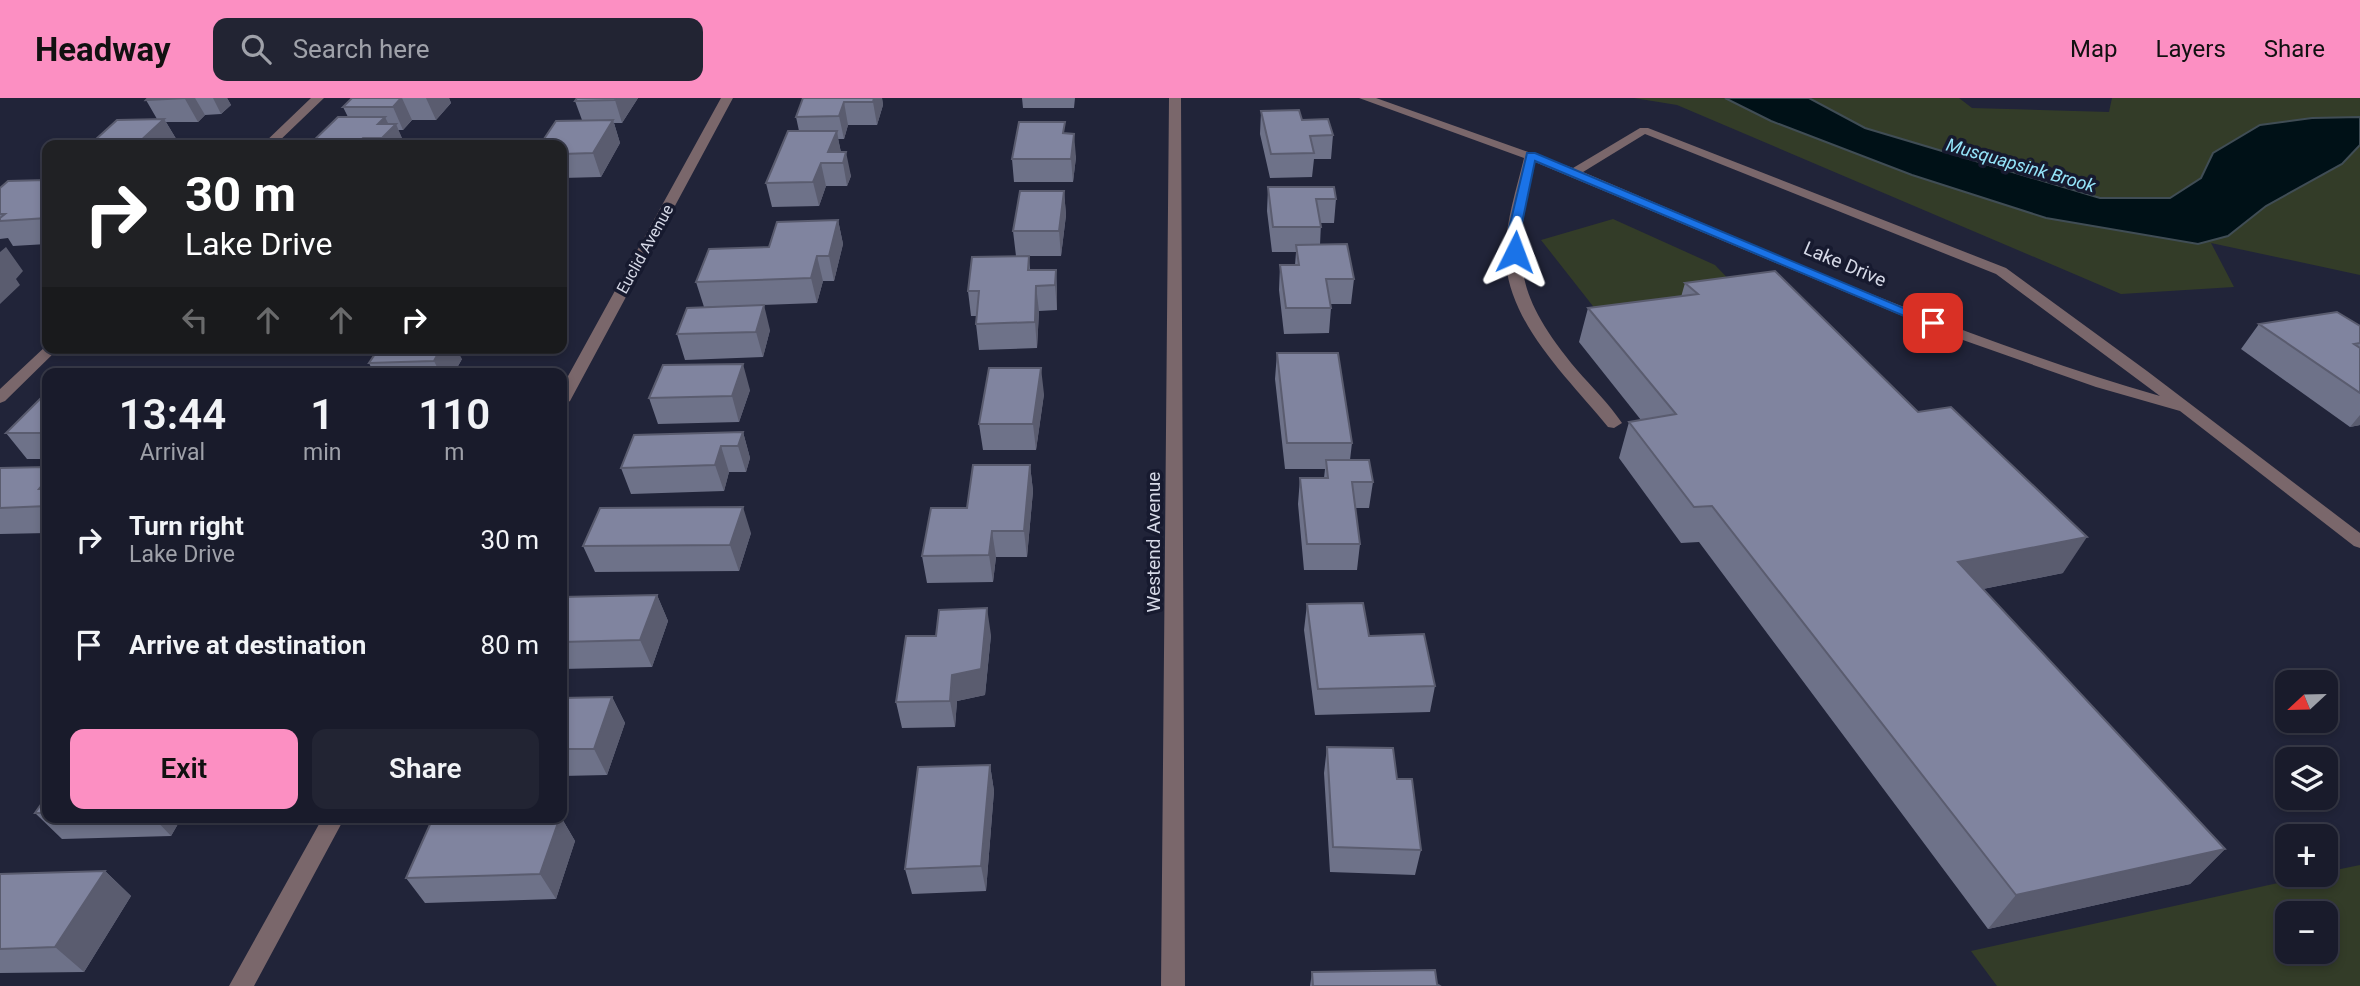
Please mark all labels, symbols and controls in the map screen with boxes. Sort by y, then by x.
search box [213,18,703,81]
text: Headway [35,30,171,69]
icon: search [237,30,275,68]
text: Search here [293,34,429,64]
text: Map [2070,35,2118,63]
text: Layers [2156,35,2226,63]
text: Share [2264,35,2325,63]
water label: Musquapsink Brook [1944,134,2099,197]
text: 30 m [185,166,296,223]
icon: right [70,168,161,259]
street label: Euclid Avenue [613,201,677,297]
position arrow [1478,215,1552,289]
text: Lake Drive [185,225,332,263]
street label: Lake Drive [1800,236,1890,292]
pin [1903,293,1963,353]
icon: left [176,301,214,339]
icon: ahead [249,301,287,339]
icon: ahead [322,301,360,339]
icon: right [395,301,433,339]
icon: arrive [1914,304,1952,342]
text: 13:44 [119,390,226,439]
text: 1 [310,390,334,439]
text: 110 [418,390,490,439]
text: Arrival [140,439,205,466]
text: min [303,439,341,466]
text: m [444,439,464,466]
street label: Westend Avenue [1142,472,1165,612]
text: Turn right [129,511,244,541]
icon: right [70,521,108,559]
text: 30 m [481,525,539,555]
text: Lake Drive [129,541,235,568]
icon: arrive [70,626,108,664]
text: Arrive at destination [129,630,366,660]
text: 80 m [481,630,539,660]
north arrow [2275,670,2338,733]
map controls [2275,670,2338,964]
button: Exit [70,729,298,809]
button: Share [312,729,539,809]
button: layers [2275,747,2338,810]
button: + [2275,824,2338,887]
button: − [2275,901,2338,964]

